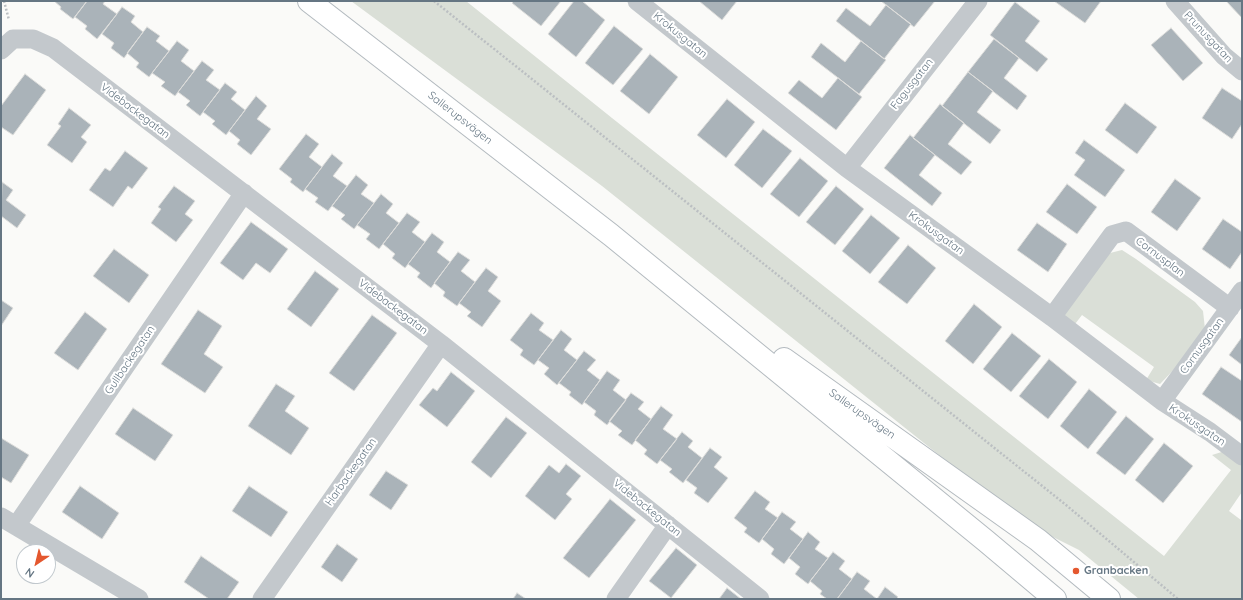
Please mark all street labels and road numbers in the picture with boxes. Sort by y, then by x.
street label: Krokusgatan [650,9,710,61]
street label: Prunusgatan [1181,9,1235,65]
street label: Fagusgatan [888,56,936,112]
street label: Videbackegatan [98,81,172,141]
street label: Sallerupsvägen [425,89,495,147]
street label: Krokusgatan [906,208,966,258]
street label: Cornusplan [1133,234,1187,280]
street label: Videbackegatan [356,277,430,337]
street label: Cornusgatan [1177,315,1227,377]
street label: Gullbackegatan [102,323,158,397]
street label: Sallerupsvägen [826,386,898,442]
street label: Krokusgatan [1166,401,1228,449]
street label: Harbackegatan [323,435,379,509]
street label: Videbackegatan [610,477,684,539]

